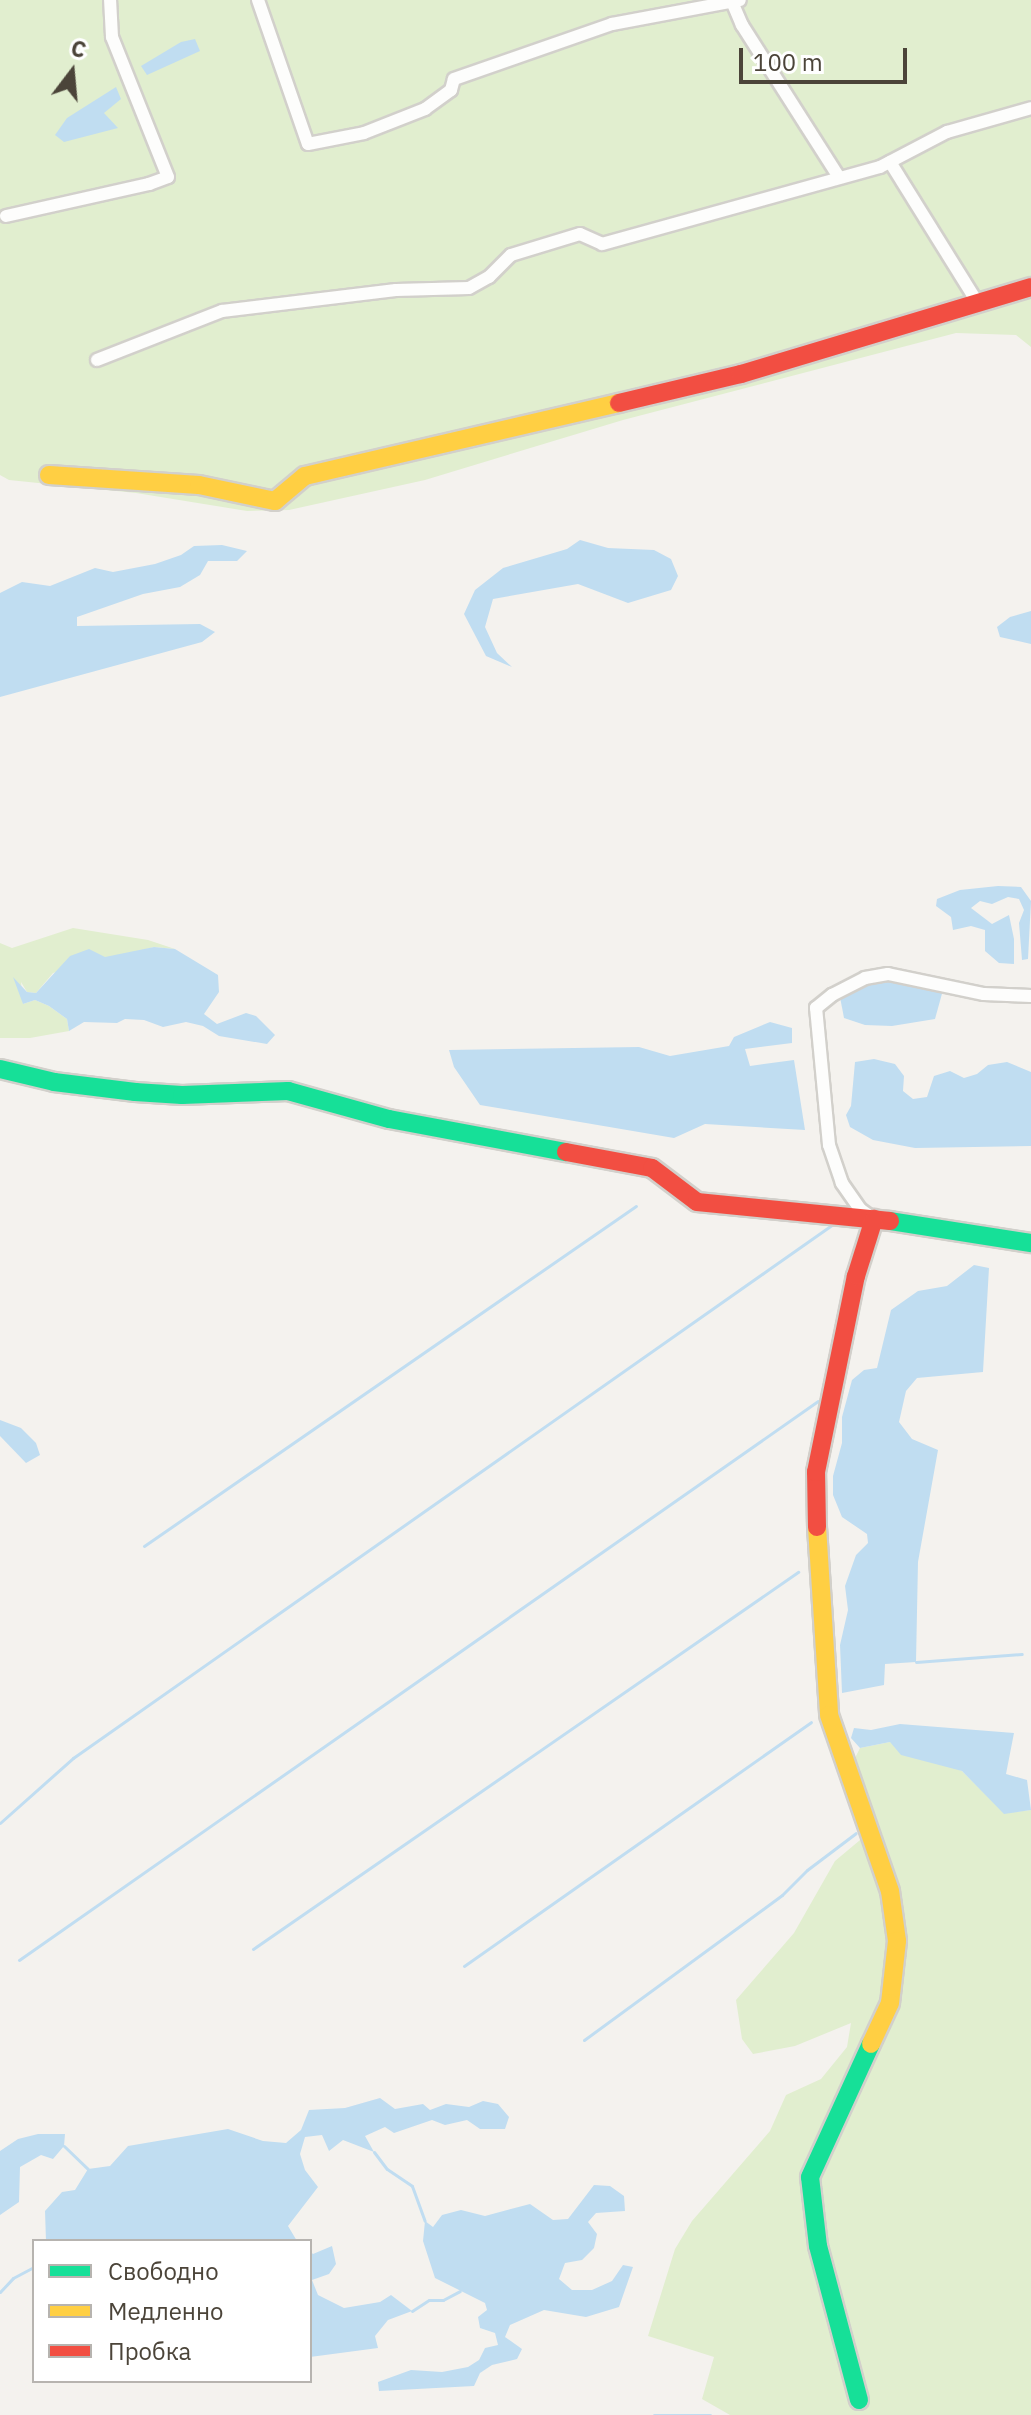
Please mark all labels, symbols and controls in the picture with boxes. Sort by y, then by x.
north arrow [32,32,112,112]
scale bar [743,32,911,82]
text: С [68,33,90,64]
text: 100 m [753,46,823,78]
legend [32,2239,312,2383]
text: Свободно [108,2255,219,2287]
text: Медленно [108,2295,224,2327]
text: Пробка [108,2335,191,2367]

